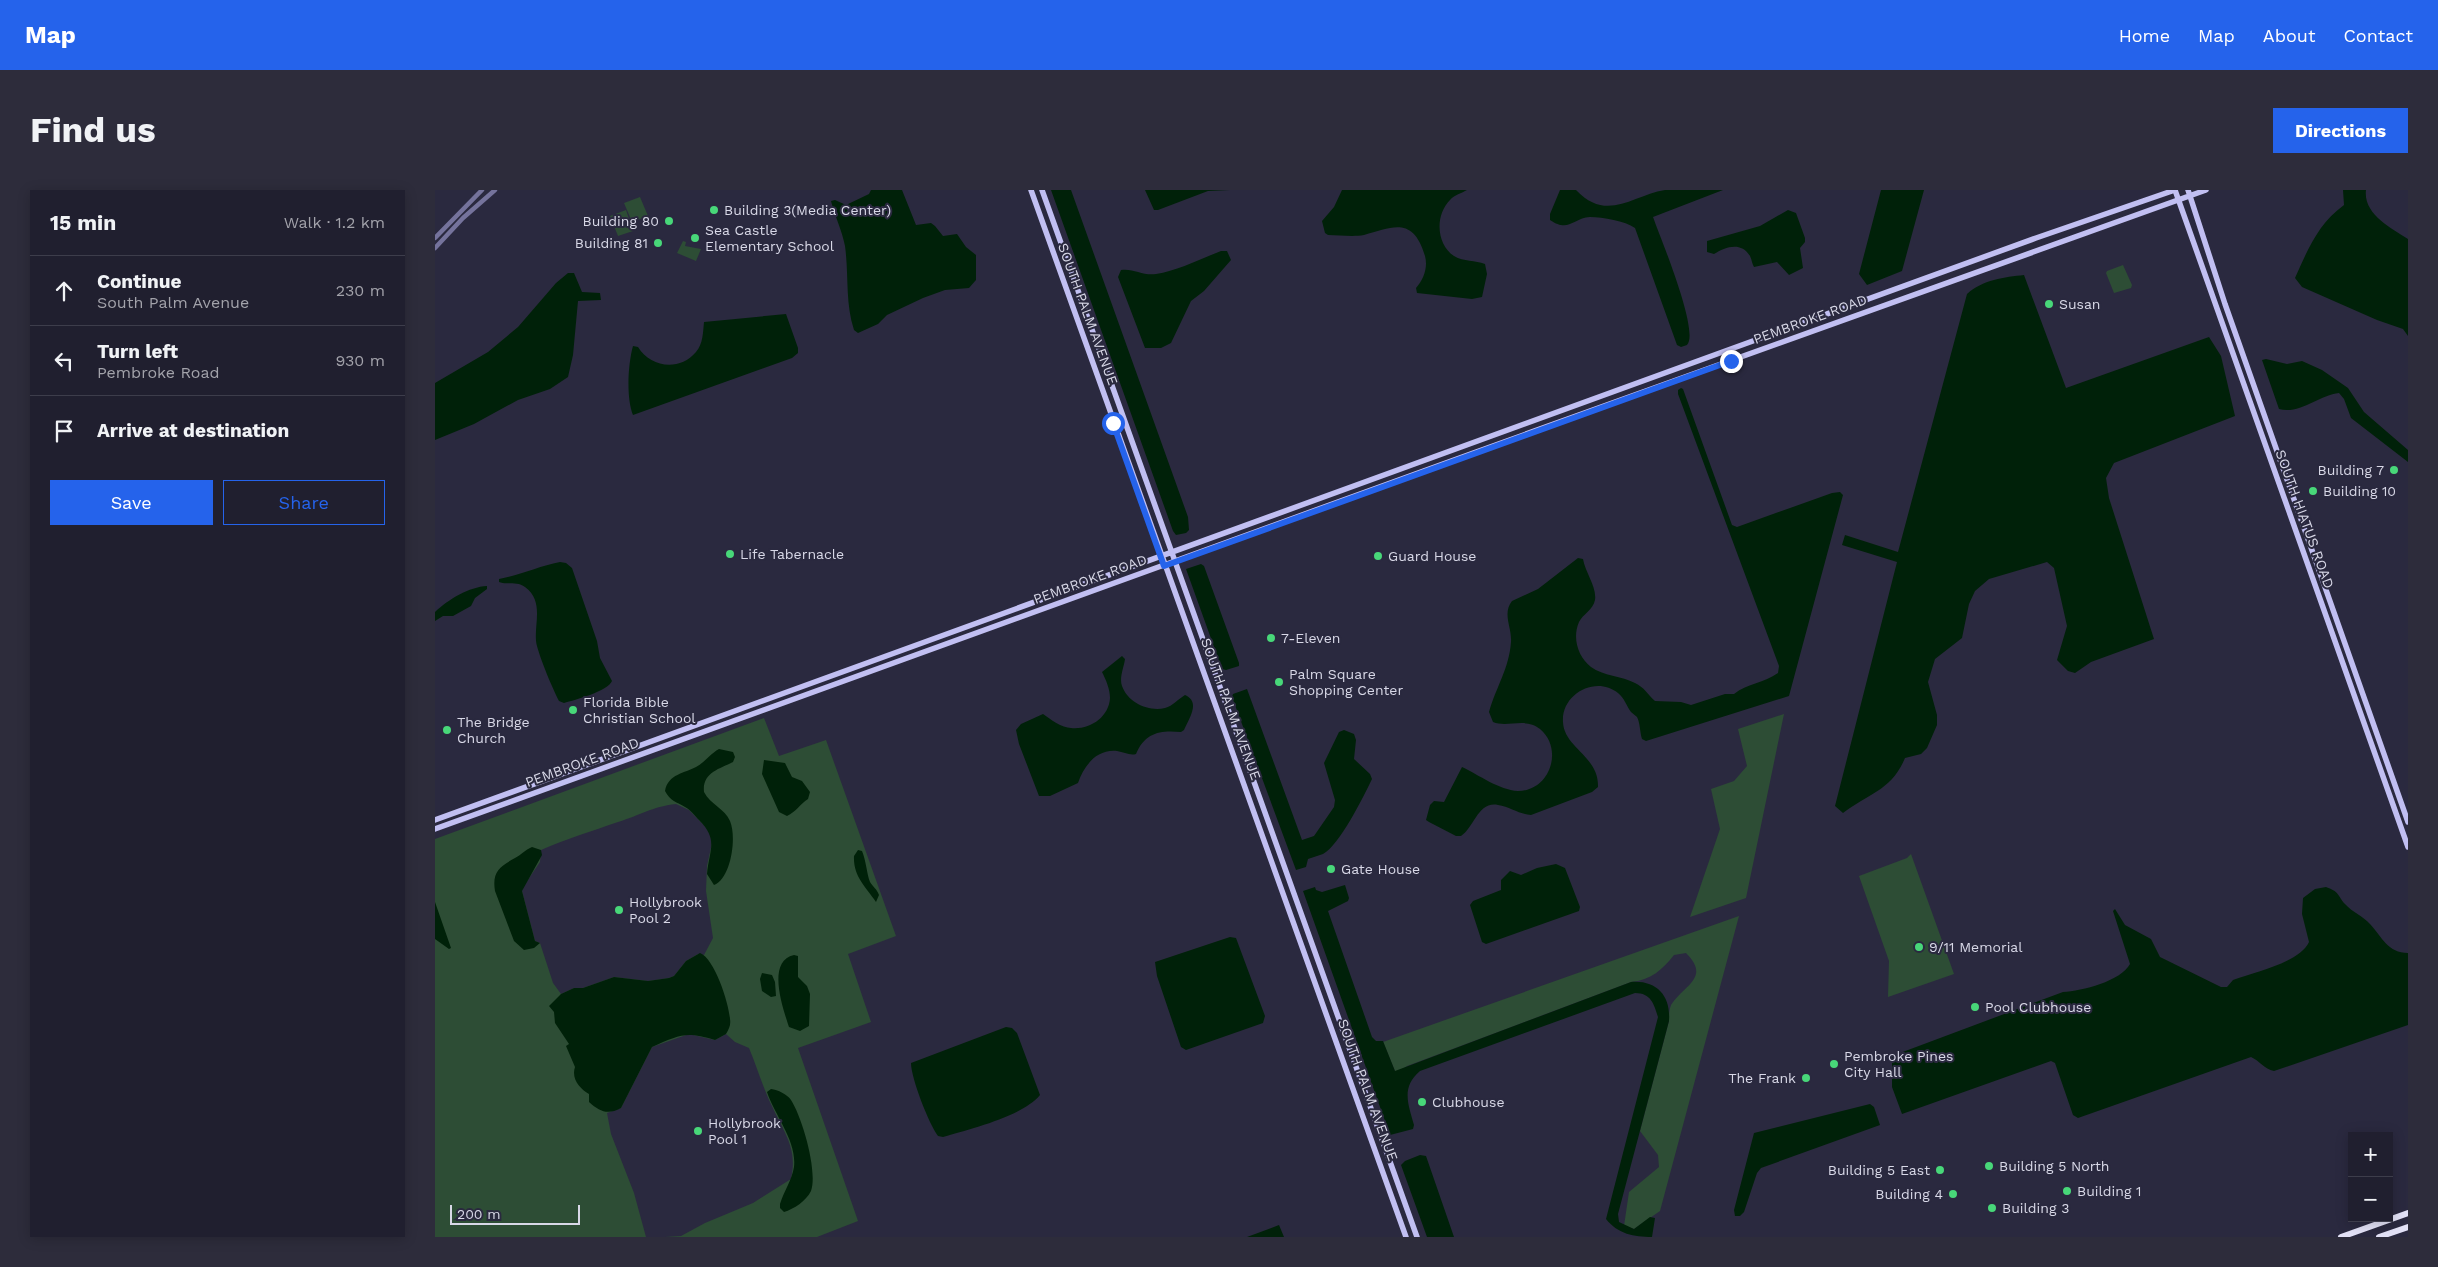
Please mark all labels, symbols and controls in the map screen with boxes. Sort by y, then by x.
text: Map [25,21,76,49]
text: Home [2119,25,2170,46]
text: Map [2198,25,2235,46]
text: About [2263,25,2315,46]
text: Contact [2343,25,2413,46]
button: Directions [2273,108,2408,153]
text: Find us [30,109,156,151]
place label: Building 3(Media Center) [724,202,891,218]
marker: Building 3(Media Center) [708,204,720,216]
text: 15 min [50,210,116,235]
text: Walk · 1.2 km [284,213,385,232]
place label: Building 80 [582,213,659,229]
marker: Building 80 [663,215,675,227]
place label: Sea Castle Elementary School [705,222,835,254]
marker: Sea Castle Elementary School [689,232,701,244]
place label: Building 81 [575,235,648,251]
marker: Building 81 [652,237,664,249]
street label: SOUTH PALM AVENUE [1055,241,1121,387]
text: Continue [97,270,181,293]
icon: ahead [50,277,78,305]
text: 230 m [336,281,385,300]
street label: PEMBROKE ROAD [1751,291,1869,347]
text: South Palm Avenue [97,293,249,312]
place label: Susan [2059,296,2101,312]
marker: Susan [2043,298,2055,310]
text: Turn left [97,340,178,363]
icon: left [50,347,78,375]
route end [1720,350,1743,373]
text: 930 m [335,351,385,370]
text: Pembroke Road [97,363,220,382]
route start [1102,412,1125,435]
icon: arrive [50,417,78,445]
text: Arrive at destination [97,419,289,442]
street label: SOUTH HIATUS ROAD [2272,448,2338,590]
place label: Building 7 [2318,462,2384,478]
marker: Building 7 [2388,464,2400,476]
button: Save [50,480,213,525]
button: Share [223,480,385,525]
place label: Building 10 [2323,483,2396,499]
marker: Building 10 [2307,485,2319,497]
place label: Life Tabernacle [740,546,844,562]
marker: Life Tabernacle [724,548,736,560]
place label: Guard House [1388,548,1476,564]
marker: Guard House [1372,550,1384,562]
street label: PEMBROKE ROAD [1031,551,1149,607]
place label: 7-Eleven [1281,630,1340,646]
marker: 7-Eleven [1265,632,1277,644]
street label: SOUTH PALM AVENUE [1198,636,1264,782]
place label: Palm Square Shopping Center [1289,666,1403,698]
marker: Palm Square Shopping Center [1273,676,1285,688]
place label: Florida Bible Christian School [583,694,696,726]
marker: Florida Bible Christian School [567,704,579,716]
place label: The Bridge Church [457,714,530,746]
marker: The Bridge Church [441,724,453,736]
street label: PEMBROKE ROAD [523,734,641,790]
place label: Gate House [1341,861,1420,877]
marker: Gate House [1325,863,1337,875]
place label: Hollybrook Pool 2 [629,894,702,926]
marker: Hollybrook Pool 2 [613,904,625,916]
place label: 9/11 Memorial [1929,939,2023,955]
marker: 9/11 Memorial [1913,941,1925,953]
place label: Pool Clubhouse [1985,999,2091,1015]
marker: Pool Clubhouse [1969,1001,1981,1013]
street label: SOUTH PALM AVENUE [1335,1017,1401,1163]
place label: Pembroke Pines City Hall [1844,1048,1953,1080]
marker: Pembroke Pines City Hall [1828,1058,1840,1070]
place label: The Frank [1728,1070,1796,1086]
marker: The Frank [1800,1072,1812,1084]
place label: Clubhouse [1432,1094,1504,1110]
marker: Clubhouse [1416,1096,1428,1108]
place label: Hollybrook Pool 1 [708,1115,781,1147]
marker: Hollybrook Pool 1 [692,1125,704,1137]
map controls [2348,1132,2393,1222]
button: + [2348,1132,2393,1177]
place label: Building 5 North [1999,1158,2110,1174]
marker: Building 5 North [1983,1160,1995,1172]
place label: Building 5 East [1828,1162,1930,1178]
marker: Building 5 East [1934,1164,1946,1176]
button: − [2348,1177,2393,1222]
place label: Building 1 [2077,1183,2141,1199]
marker: Building 1 [2061,1185,2073,1197]
place label: Building 4 [1875,1186,1943,1202]
marker: Building 4 [1947,1188,1959,1200]
place label: Building 3 [2002,1200,2069,1216]
scale bar [450,1202,580,1225]
marker: Building 3 [1986,1202,1998,1214]
text: 200 m [457,1206,501,1222]

